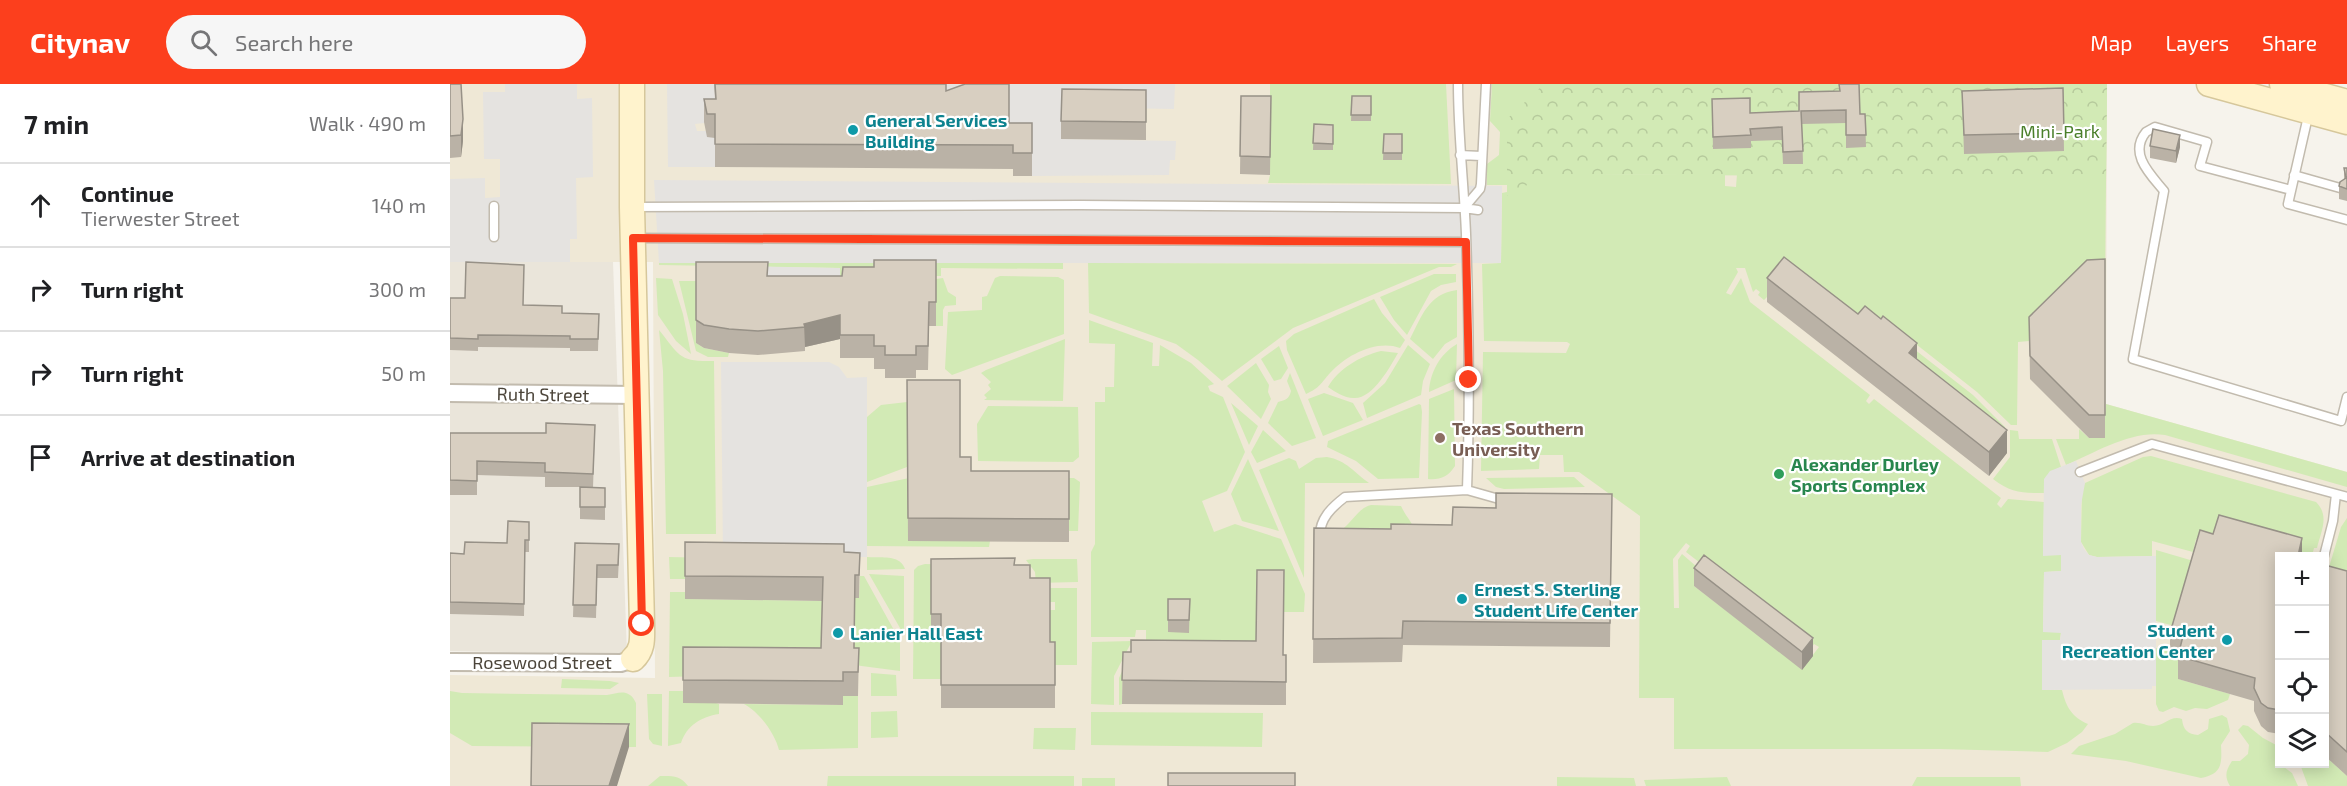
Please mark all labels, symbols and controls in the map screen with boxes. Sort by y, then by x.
search box [166,15,586,69]
text: Citynav [30,25,130,59]
icon: search [187,26,220,59]
text: Search here [235,29,353,55]
text: Map [2090,30,2132,55]
text: Layers [2165,30,2229,55]
text: Share [2262,30,2317,55]
text: 7 min [24,108,89,139]
place label: General Services Building [865,109,1007,152]
text: Walk · 490 m [309,111,426,135]
park label: Mini-Park [2020,120,2100,142]
marker: General Services Building [846,123,860,137]
text: Continue [81,180,174,206]
icon: ahead [24,189,57,222]
text: 140 m [372,193,426,217]
text: Tierwester Street [81,206,240,230]
icon: right [24,273,57,306]
text: Turn right [81,276,183,302]
text: 300 m [369,277,426,301]
icon: right [24,357,57,390]
text: Turn right [81,360,183,386]
text: 50 m [381,361,426,385]
route end [1455,366,1481,392]
street label: Ruth Street [496,382,590,406]
place label: Texas Southern University [1452,417,1584,460]
marker: Texas Southern University [1433,431,1447,445]
icon: arrive [24,441,57,474]
text: Arrive at destination [81,444,295,470]
place label: Alexander Durley Sports Complex [1791,453,1940,496]
marker: Alexander Durley Sports Complex [1772,467,1786,481]
map controls [2275,552,2329,768]
button: + [2275,552,2329,606]
place label: Ernest S. Sterling Student Life Center [1474,578,1638,621]
marker: Ernest S. Sterling Student Life Center [1455,592,1469,606]
button: − [2275,606,2329,660]
route start [628,610,654,636]
place label: Student Recreation Center [2062,619,2216,662]
place label: Lanier Hall East [850,622,983,644]
marker: Lanier Hall East [831,626,845,640]
marker: Student Recreation Center [2220,633,2234,647]
street label: Rosewood Street [472,651,612,673]
button: locate [2275,660,2329,714]
button: layers [2275,714,2329,768]

